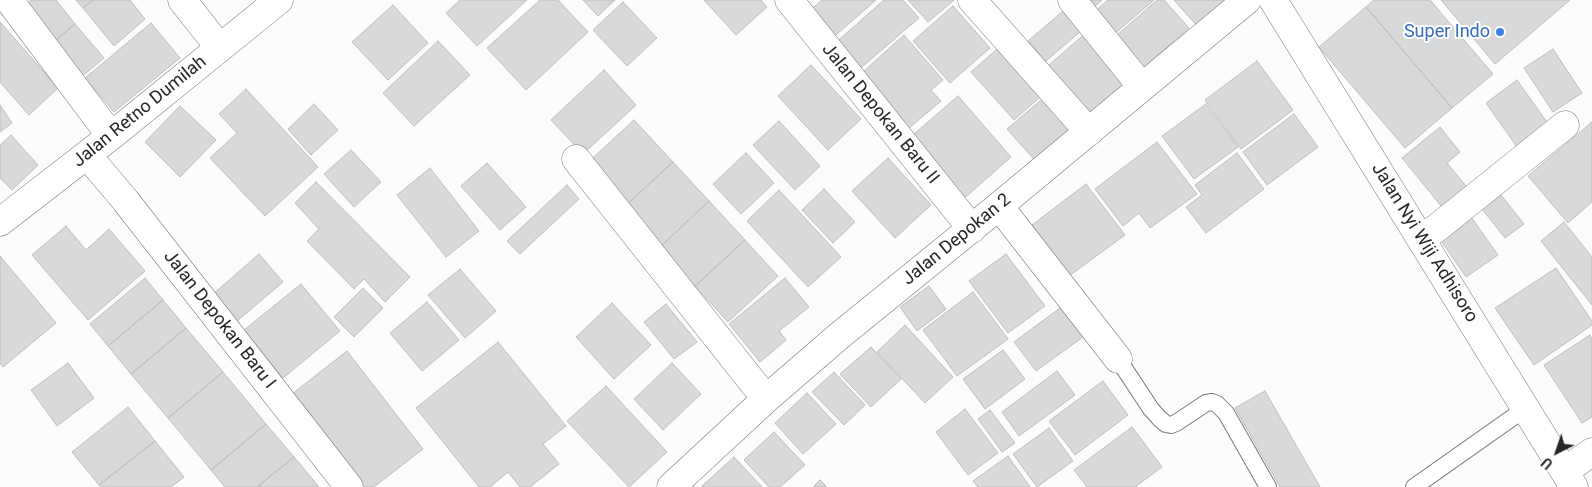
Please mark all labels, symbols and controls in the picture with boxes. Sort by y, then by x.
place label: Super Indo [1404,21,1490,43]
marker: Super Indo [1494,26,1506,38]
street label: Jalan Depokan Baru II [817,39,943,189]
street label: Jalan Retno Dumilah [69,52,211,172]
street label: Jalan Nyi Wiji Adhisoro [1366,159,1482,327]
street label: Jalan Depokan 2 [898,190,1016,290]
street label: Jalan Depokan Baru I [158,246,280,394]
north arrow [1532,427,1582,477]
text: U [1538,454,1556,472]

